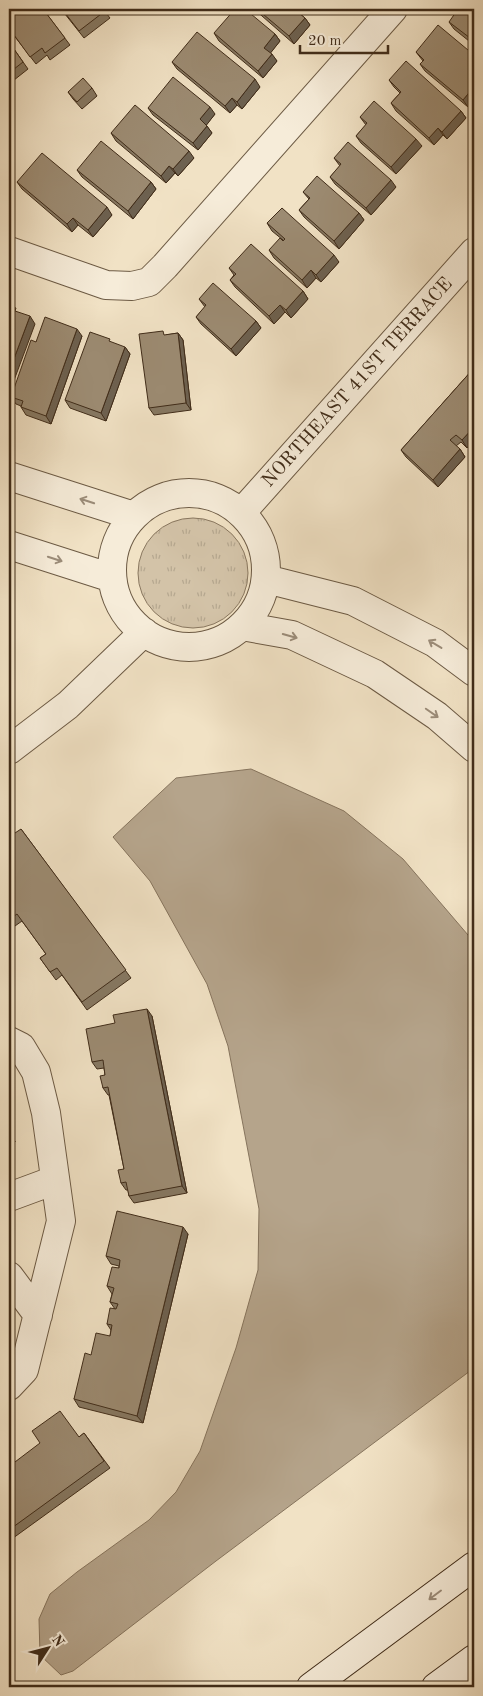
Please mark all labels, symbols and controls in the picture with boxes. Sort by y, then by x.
scale bar [300,22,388,54]
text: 20 m [308,34,342,49]
street label: NORTHEAST 41ST TERRACE [259,275,457,491]
one-way arrow [80,496,96,505]
one-way arrow [47,555,63,565]
one-way arrow [282,631,298,641]
one-way arrow [428,638,442,648]
one-way arrow [425,708,439,718]
one-way arrow [428,1590,442,1600]
north arrow [22,1624,72,1674]
text: N [49,1633,67,1650]

